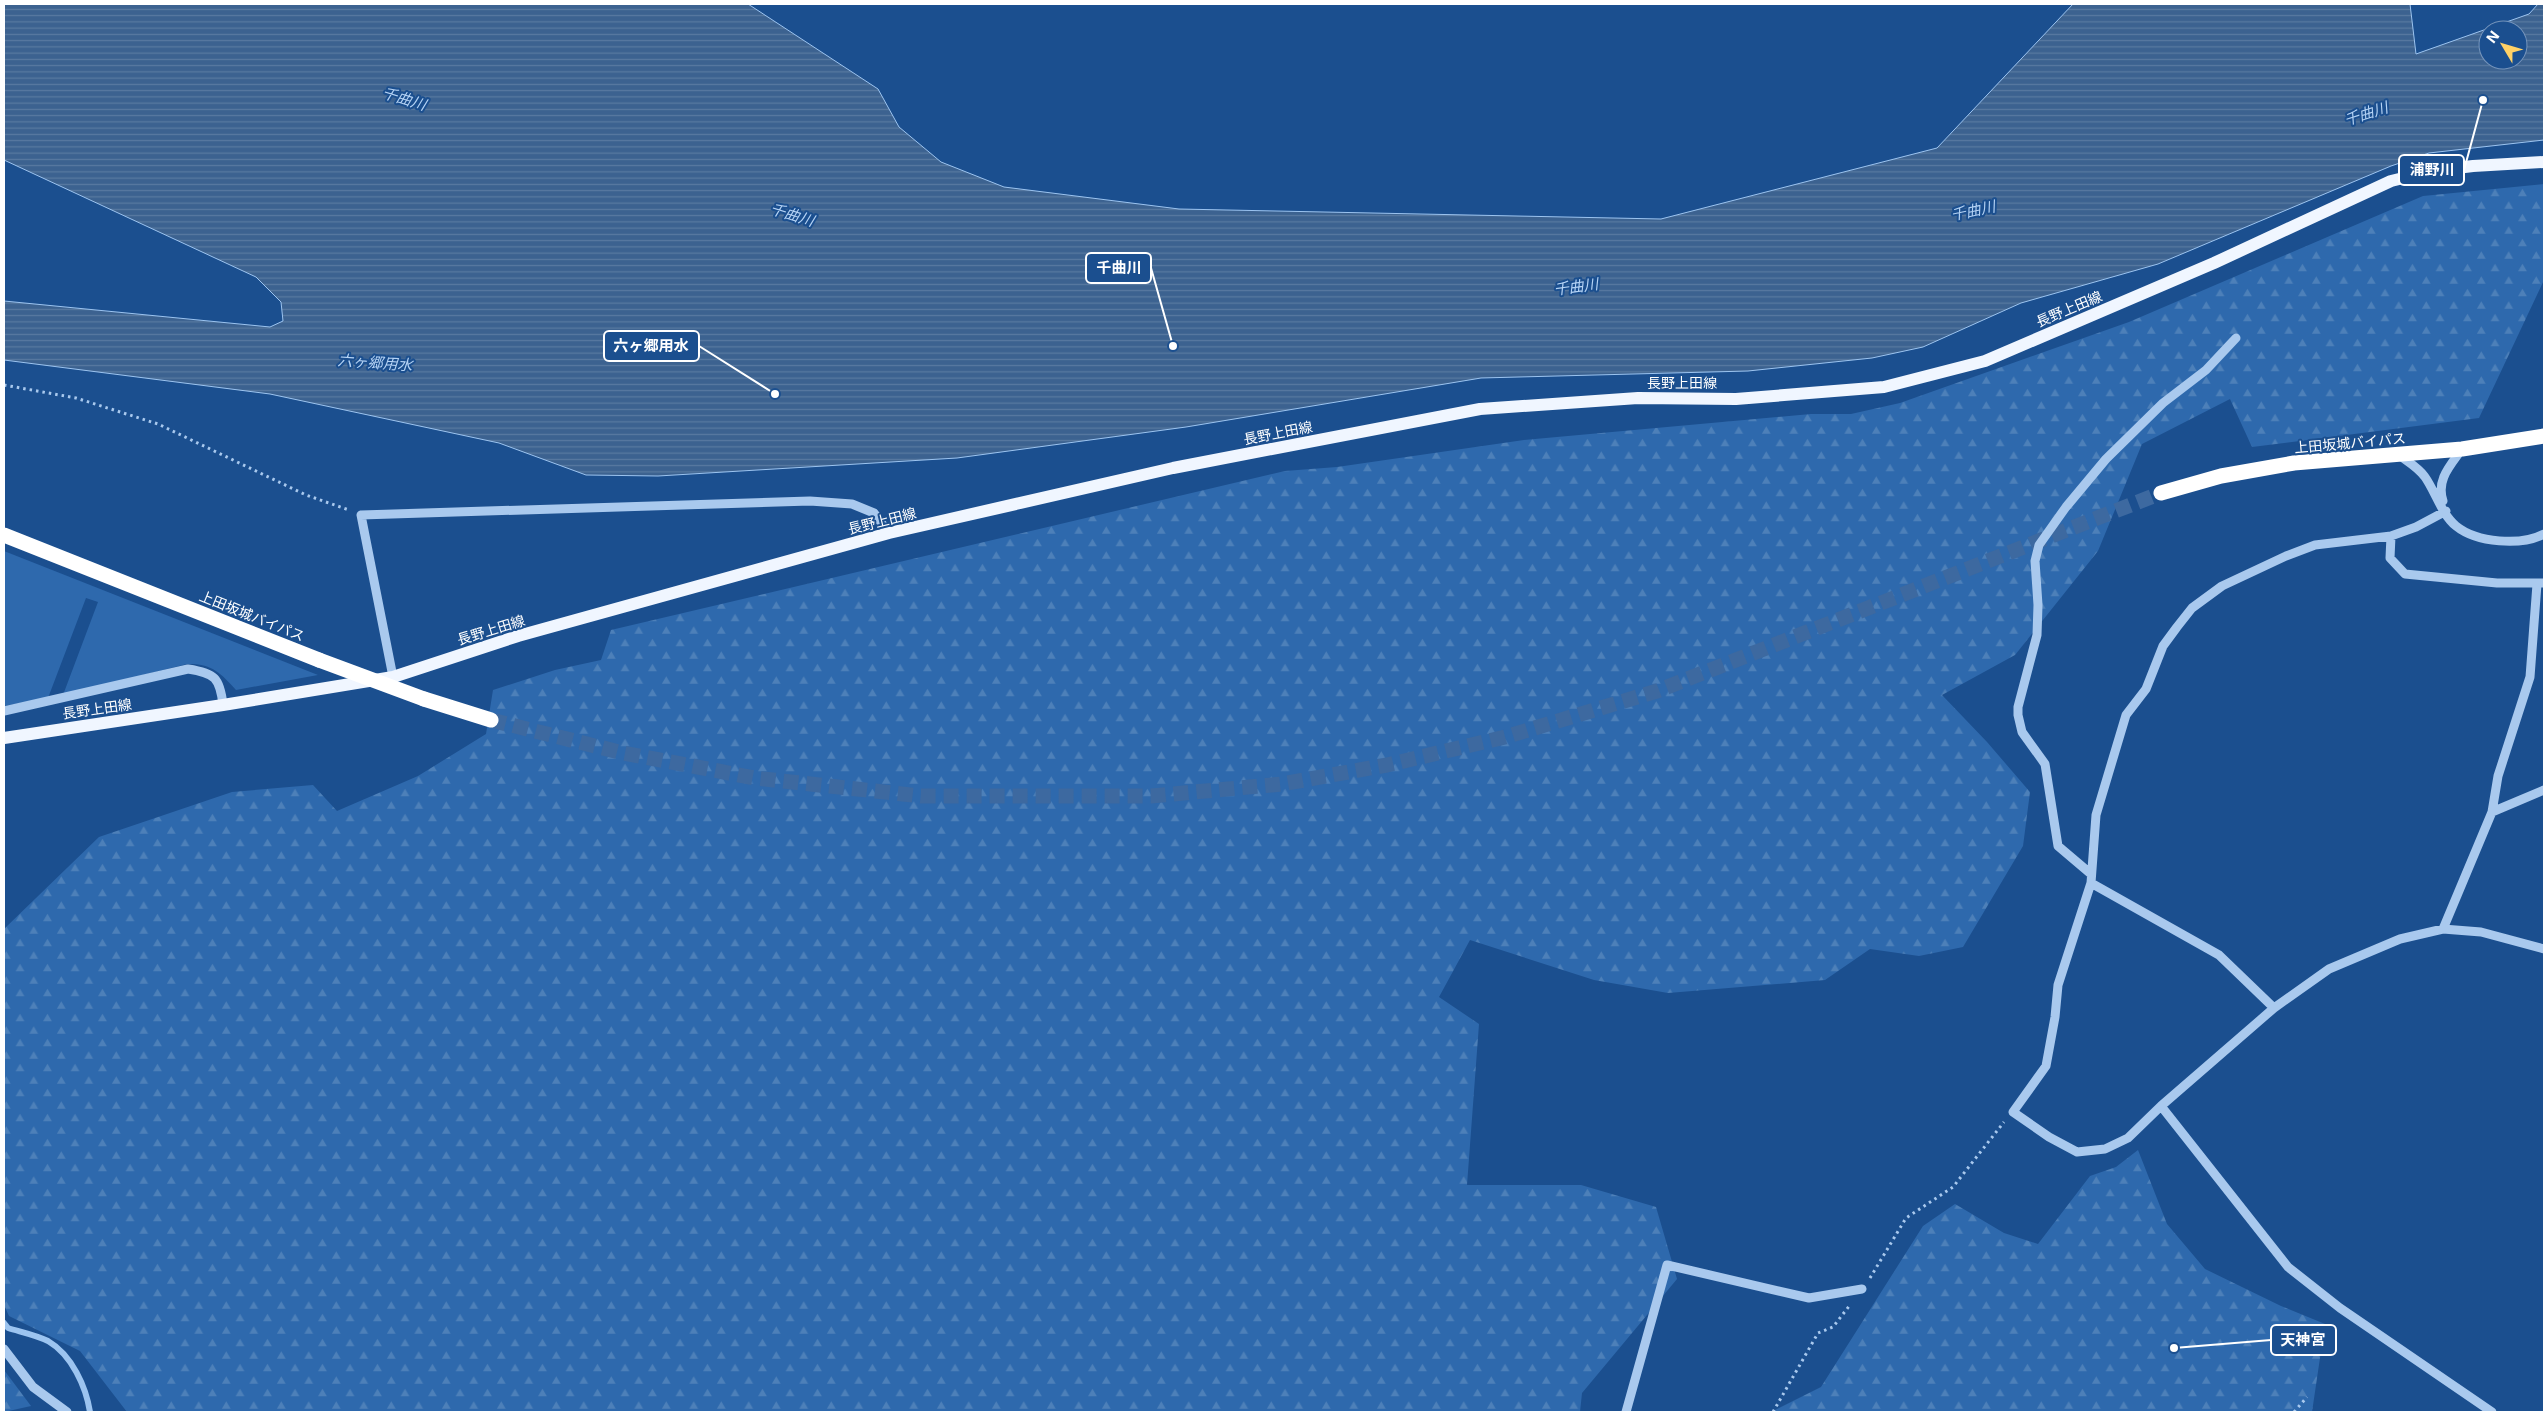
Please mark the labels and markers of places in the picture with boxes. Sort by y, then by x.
callout: 浦野川 [2399,155,2464,185]
callout: 千曲川 [1086,253,1151,283]
callout: 六ヶ郷用水 [604,331,699,361]
callout: 天神宮 [2271,1325,2336,1355]

